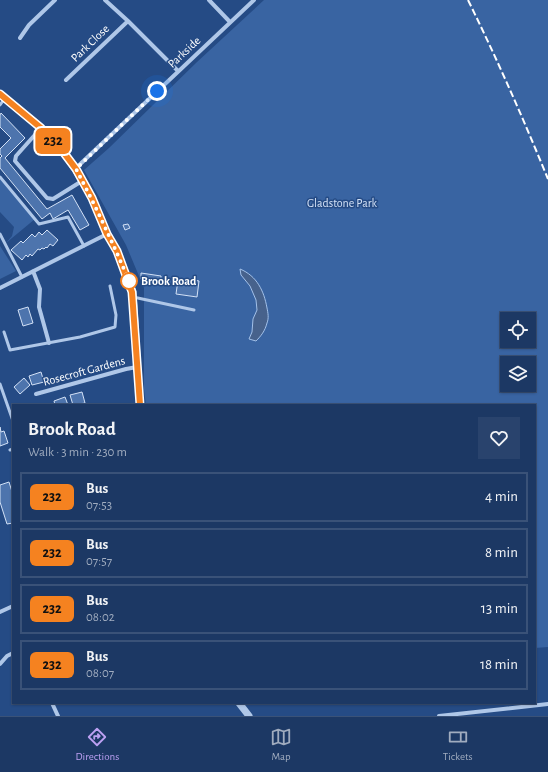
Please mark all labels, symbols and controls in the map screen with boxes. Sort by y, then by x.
street label: Park Close [69,22,111,64]
street label: Parkside [165,34,203,70]
your location [147,81,167,101]
line badge: 232 [30,128,76,154]
text: 232 [43,134,63,148]
park label: Gladstone Park [307,197,378,209]
marker: Brook Road [120,272,138,290]
place label: Brook Road [141,275,197,287]
map controls [500,312,536,392]
button: locate [500,312,536,348]
street label: Rosecroft Gardens [42,354,126,388]
button: layers [500,356,536,392]
button: heart [478,417,520,459]
text: Brook Road [28,420,116,439]
text: Walk · 3 min · 230 m [28,446,127,459]
text: Bus [86,481,108,496]
text: 4 min [485,489,518,504]
text: 232 [42,490,62,504]
text: 07:53 [86,499,112,512]
text: Bus [86,537,108,552]
text: 8 min [485,545,518,560]
text: 232 [42,546,62,560]
text: 07:57 [86,555,112,568]
text: Bus [86,593,108,608]
text: 13 min [481,601,518,616]
text: 232 [42,602,62,616]
text: 08:02 [86,611,115,624]
text: Bus [86,649,108,664]
text: 18 min [480,657,518,672]
text: 232 [42,658,62,672]
text: 08:07 [86,667,114,680]
tab: Directions [75,726,119,763]
tab: Map [270,726,292,763]
tab: Tickets [443,726,473,763]

